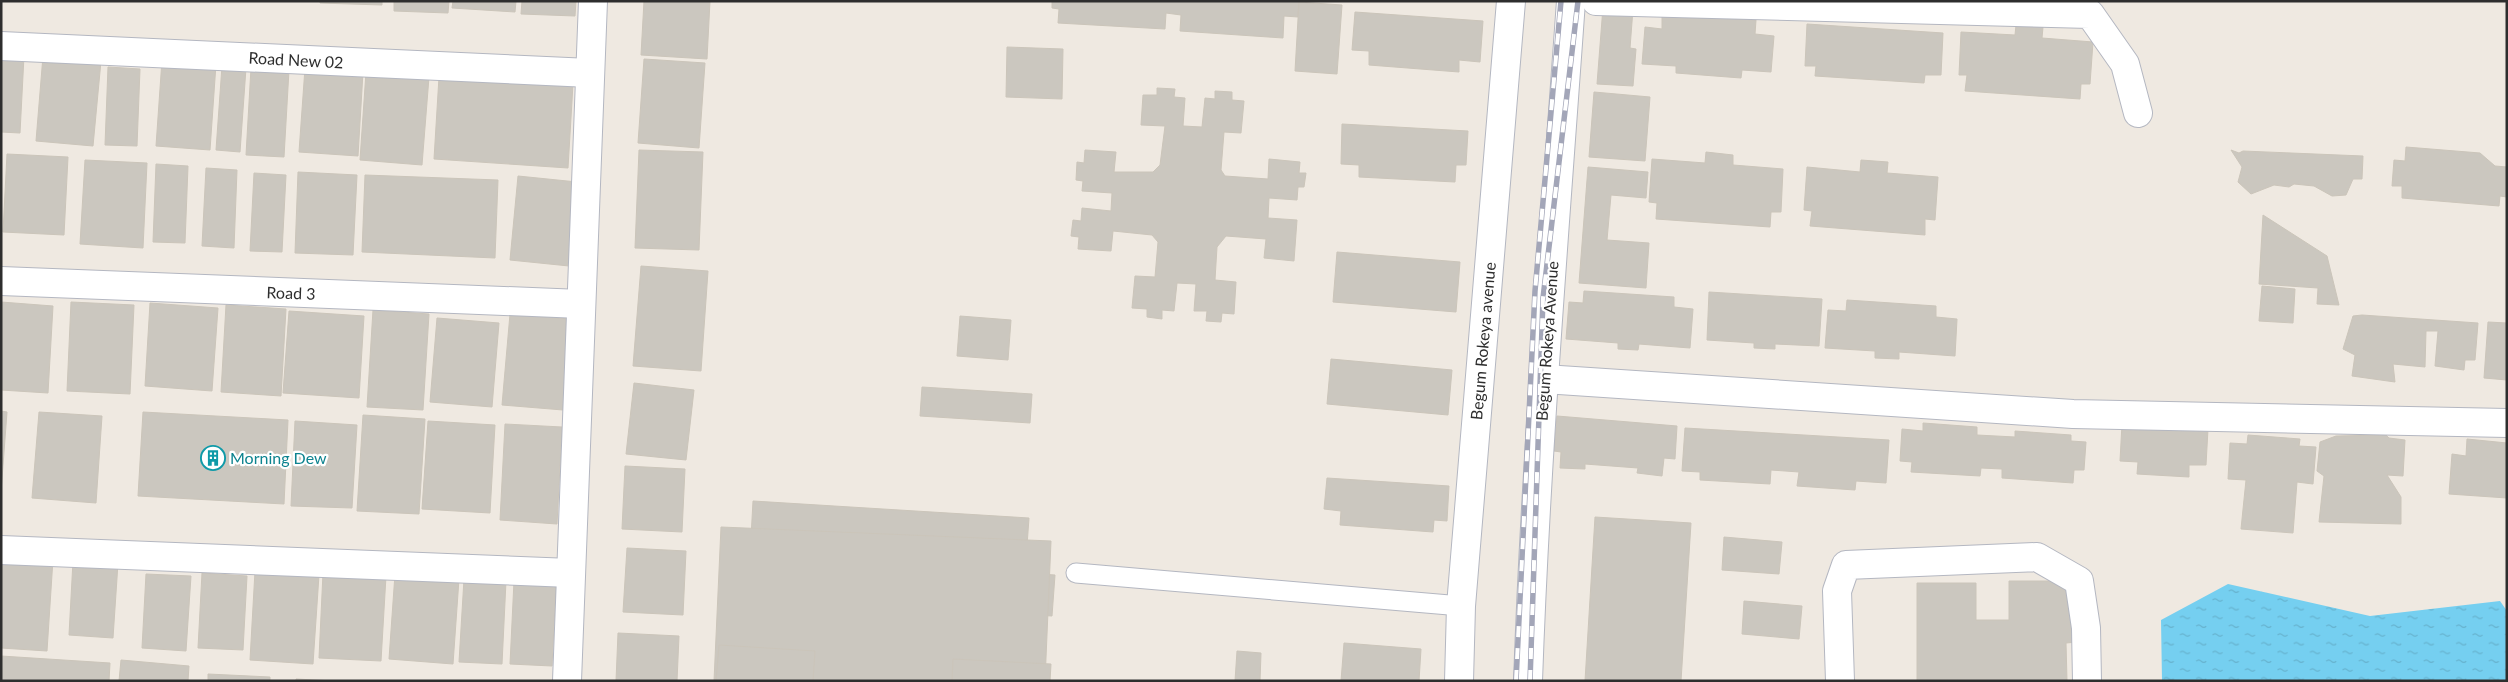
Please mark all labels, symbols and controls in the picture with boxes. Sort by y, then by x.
street label: Road New 02 [248,48,344,71]
street label: Begum Rokeya Avenue [1531,260,1562,422]
street label: Begum Rokeya avenue [1466,261,1499,421]
street label: Road 3 [266,282,316,303]
building icon: Morning Dew [200,445,226,471]
place label: Morning Dew [230,448,327,467]

